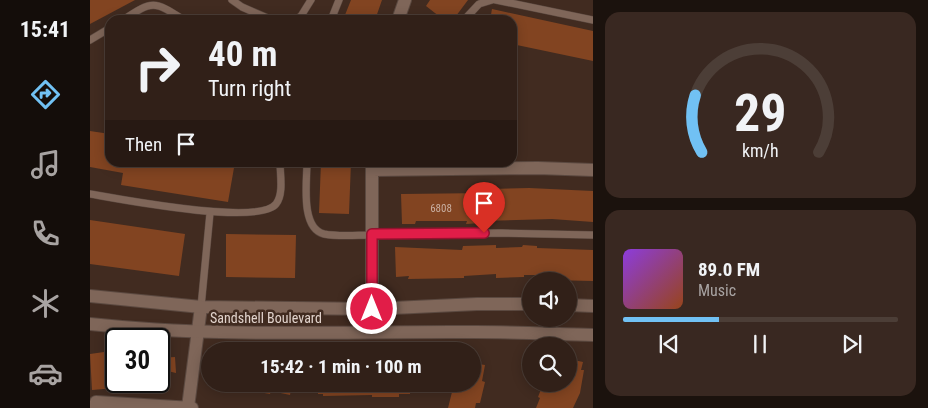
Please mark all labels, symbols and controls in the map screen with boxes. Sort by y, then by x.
text: 15:41 [20,17,70,42]
text: 40 m [208,34,277,75]
icon: right [125,35,190,100]
text: Turn right [208,76,291,101]
icon: directions [28,77,63,112]
text: 29 [734,83,787,144]
icon: arrive [172,130,200,158]
text: Then [125,133,162,156]
text: km/h [742,140,779,161]
icon: music [28,147,63,182]
pin [463,182,505,233]
icon: arrive [470,189,498,217]
house number: 6808 [430,202,452,215]
icon: phone [28,216,63,251]
text: 89.0 FM [698,258,760,281]
map controls [522,272,577,392]
button: sound [522,272,577,327]
text: Music [698,281,736,300]
position arrow [345,282,397,334]
icon: climate [28,286,63,321]
street label: Sandshell Boulevard [210,310,322,326]
speed limit sign: 30 [105,328,170,393]
icon: previous [655,330,683,358]
icon: pause [746,330,774,358]
icon: next [838,330,866,358]
button: search [522,337,577,392]
text: 15:42 · 1 min · 100 m [260,355,422,378]
icon: car [28,356,63,391]

